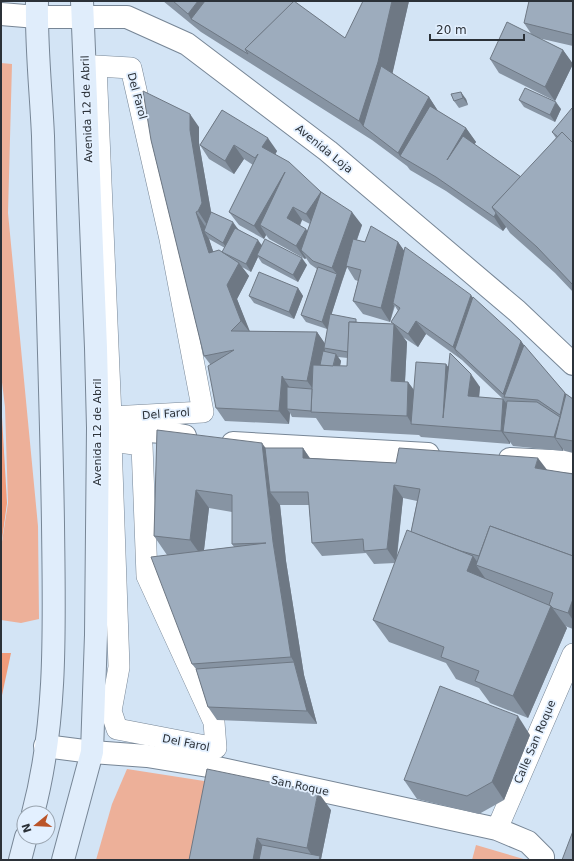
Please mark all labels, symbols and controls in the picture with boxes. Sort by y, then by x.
scale bar [430,16,524,42]
text: 20 m [436,23,467,37]
street label: Avenida 12 de Abril [79,55,95,163]
street label: Del Farol [125,71,149,121]
street label: Avenida Loja [293,122,355,176]
street label: Avenida 12 de Abril [91,378,104,486]
street label: Del Farol [142,406,190,422]
street label: Calle San Roque [512,698,559,786]
street label: Del Farol [161,732,211,754]
street label: San Roque [270,774,330,799]
north arrow [16,805,56,845]
text: N [19,822,35,834]

